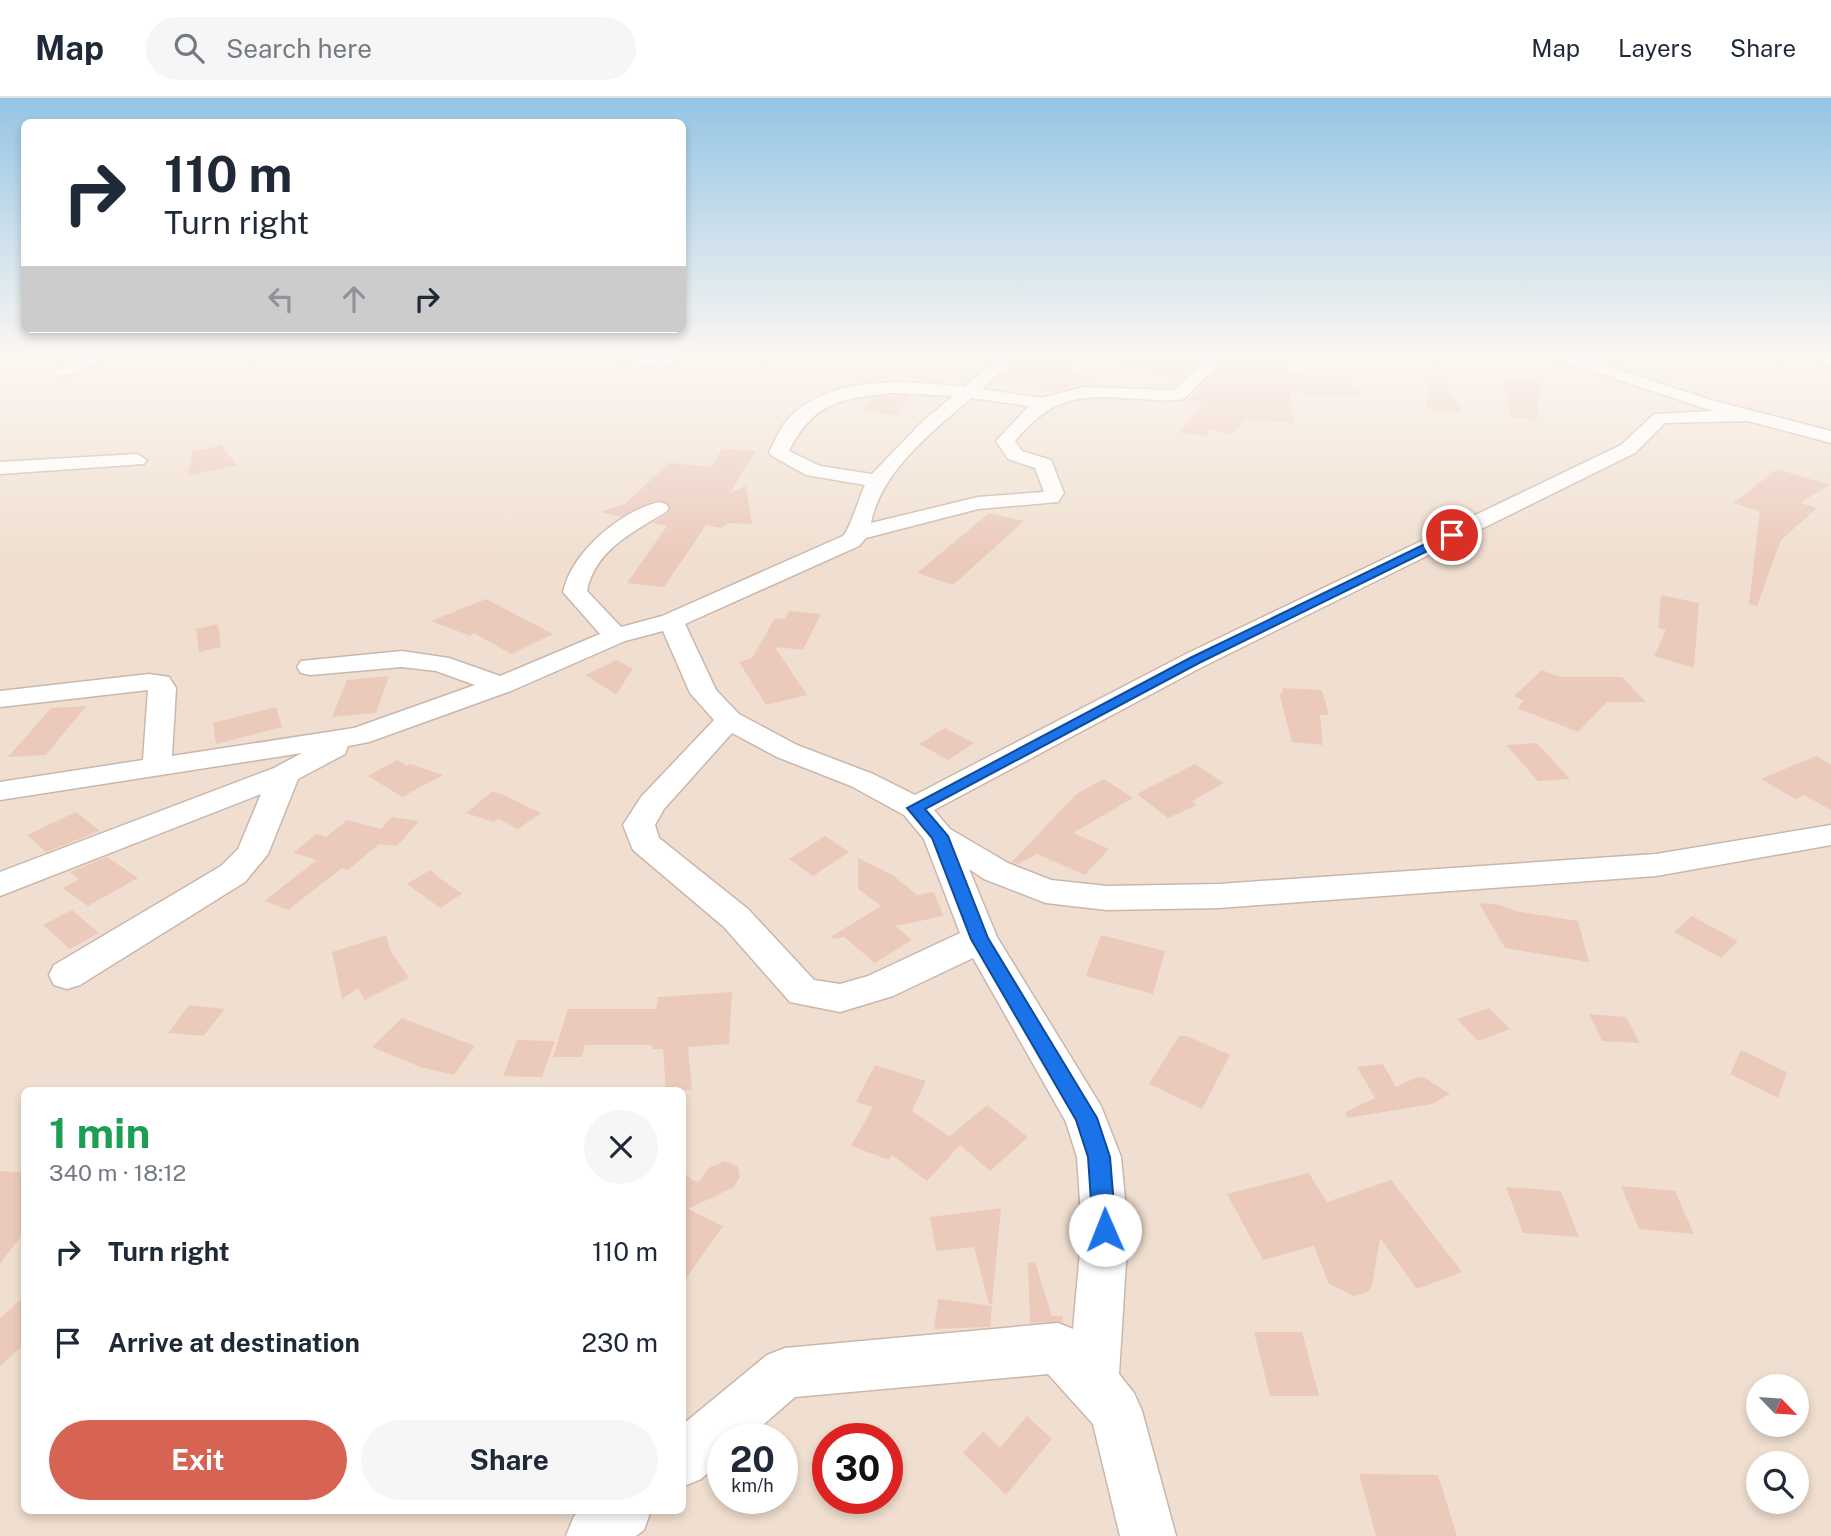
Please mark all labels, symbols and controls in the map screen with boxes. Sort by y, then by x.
search box [146,17,636,80]
text: Map [35,29,104,67]
icon: search [170,29,208,67]
text: Search here [226,33,372,64]
text: Map [1531,34,1580,62]
text: Layers [1618,34,1692,62]
text: Share [1730,34,1796,62]
text: 110 m [164,145,292,203]
icon: right [49,147,140,238]
text: Turn right [164,204,309,241]
icon: left [262,280,300,318]
icon: ahead [335,280,373,318]
icon: right [408,280,446,318]
pin [1422,505,1482,565]
icon: arrive [1433,516,1471,554]
text: 1 min [49,1108,150,1157]
button: close [584,1110,658,1184]
text: 340 m · 18:12 [49,1159,186,1186]
position arrow [1068,1193,1142,1267]
icon: right [49,1233,87,1271]
text: Turn right [108,1236,230,1267]
text: 110 m [592,1236,658,1267]
icon: arrive [49,1324,87,1362]
text: Arrive at destination [108,1327,360,1358]
text: 230 m [582,1327,658,1358]
north arrow [1746,1374,1810,1437]
map controls [1746,1374,1809,1514]
button: Exit [49,1420,347,1500]
button: Share [361,1420,658,1500]
speed limit sign: 30 [812,1423,903,1514]
text: 20 [730,1439,775,1480]
button: search [1746,1451,1809,1514]
text: km/h [731,1475,774,1496]

